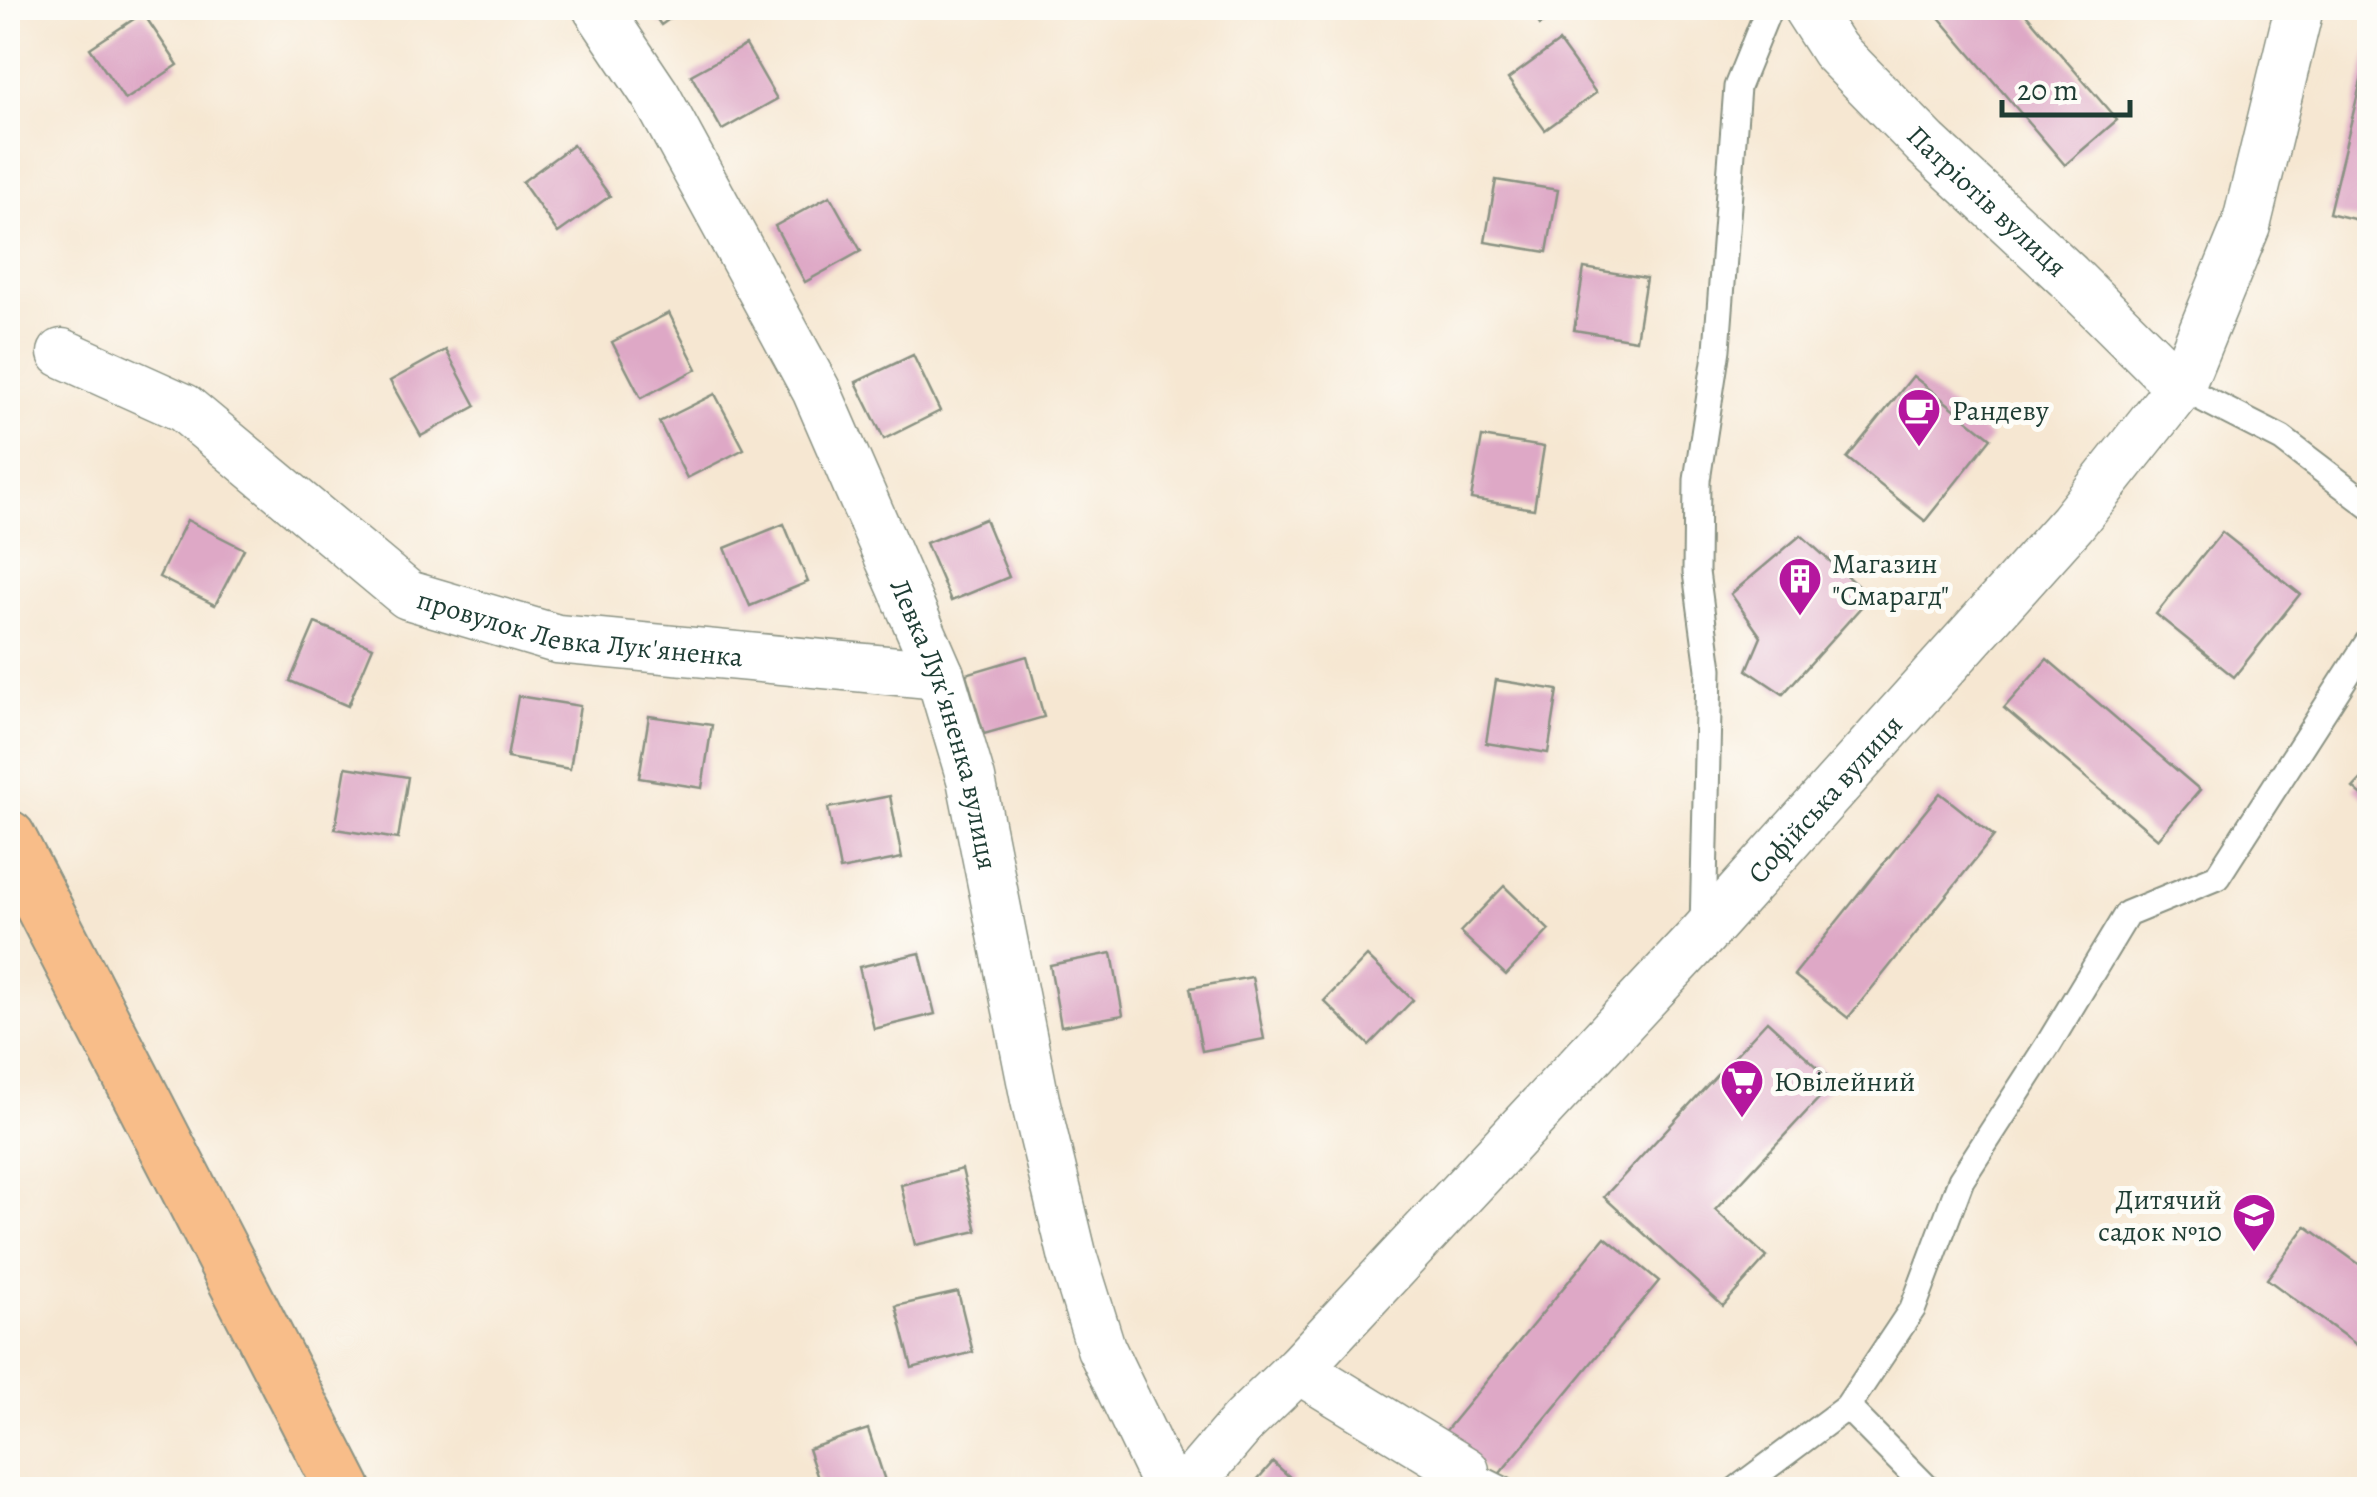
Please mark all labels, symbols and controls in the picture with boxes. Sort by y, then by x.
scale bar [2002,55,2130,117]
text: 20 m [2017,70,2078,110]
street label: Патріотів вулиця [1898,117,2075,286]
cafe icon: Рандеву [1896,387,1942,448]
place label: Рандеву [1952,392,2049,430]
place label: Магазин "Смарагд" [1832,545,1949,615]
building icon: Магазин "Смарагд" [1777,556,1823,617]
street label: Левка Лук'яненка вулиця [880,573,1007,873]
street label: провулок Левка Лук'яненка [412,581,745,676]
street label: Софійська вулиця [1739,707,1911,892]
supermarket icon: Ювілейний [1719,1058,1765,1119]
place label: Ювілейний [1774,1063,1915,1101]
place label: Дитячий садок №10 [2098,1181,2222,1251]
school or university icon: Дитячий садок №10 [2231,1192,2277,1253]

